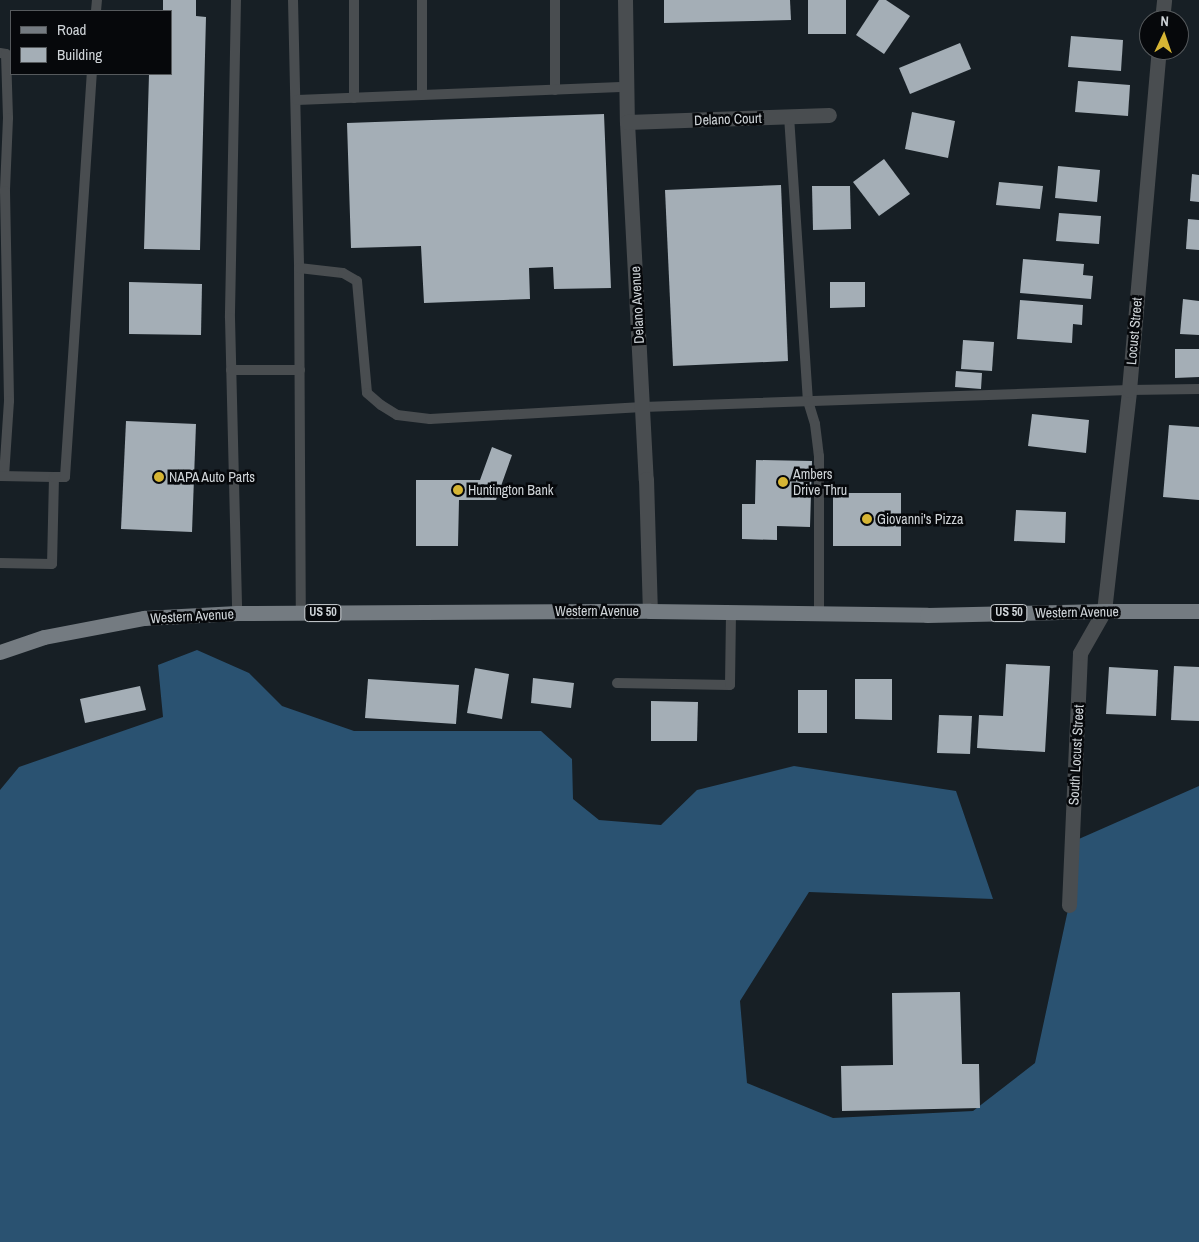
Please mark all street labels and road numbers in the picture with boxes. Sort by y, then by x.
street label: Delano Court [694,109,762,129]
street label: Delano Avenue [627,265,647,345]
street label: Locust Street [1123,297,1145,365]
street label: Western Avenue [555,603,639,619]
street label: Western Avenue [1035,603,1119,621]
road number: US 50 [304,604,342,622]
road number: US 50 [990,604,1028,622]
street label: Western Avenue [149,605,235,627]
street label: South Locust Street [1065,704,1087,806]

